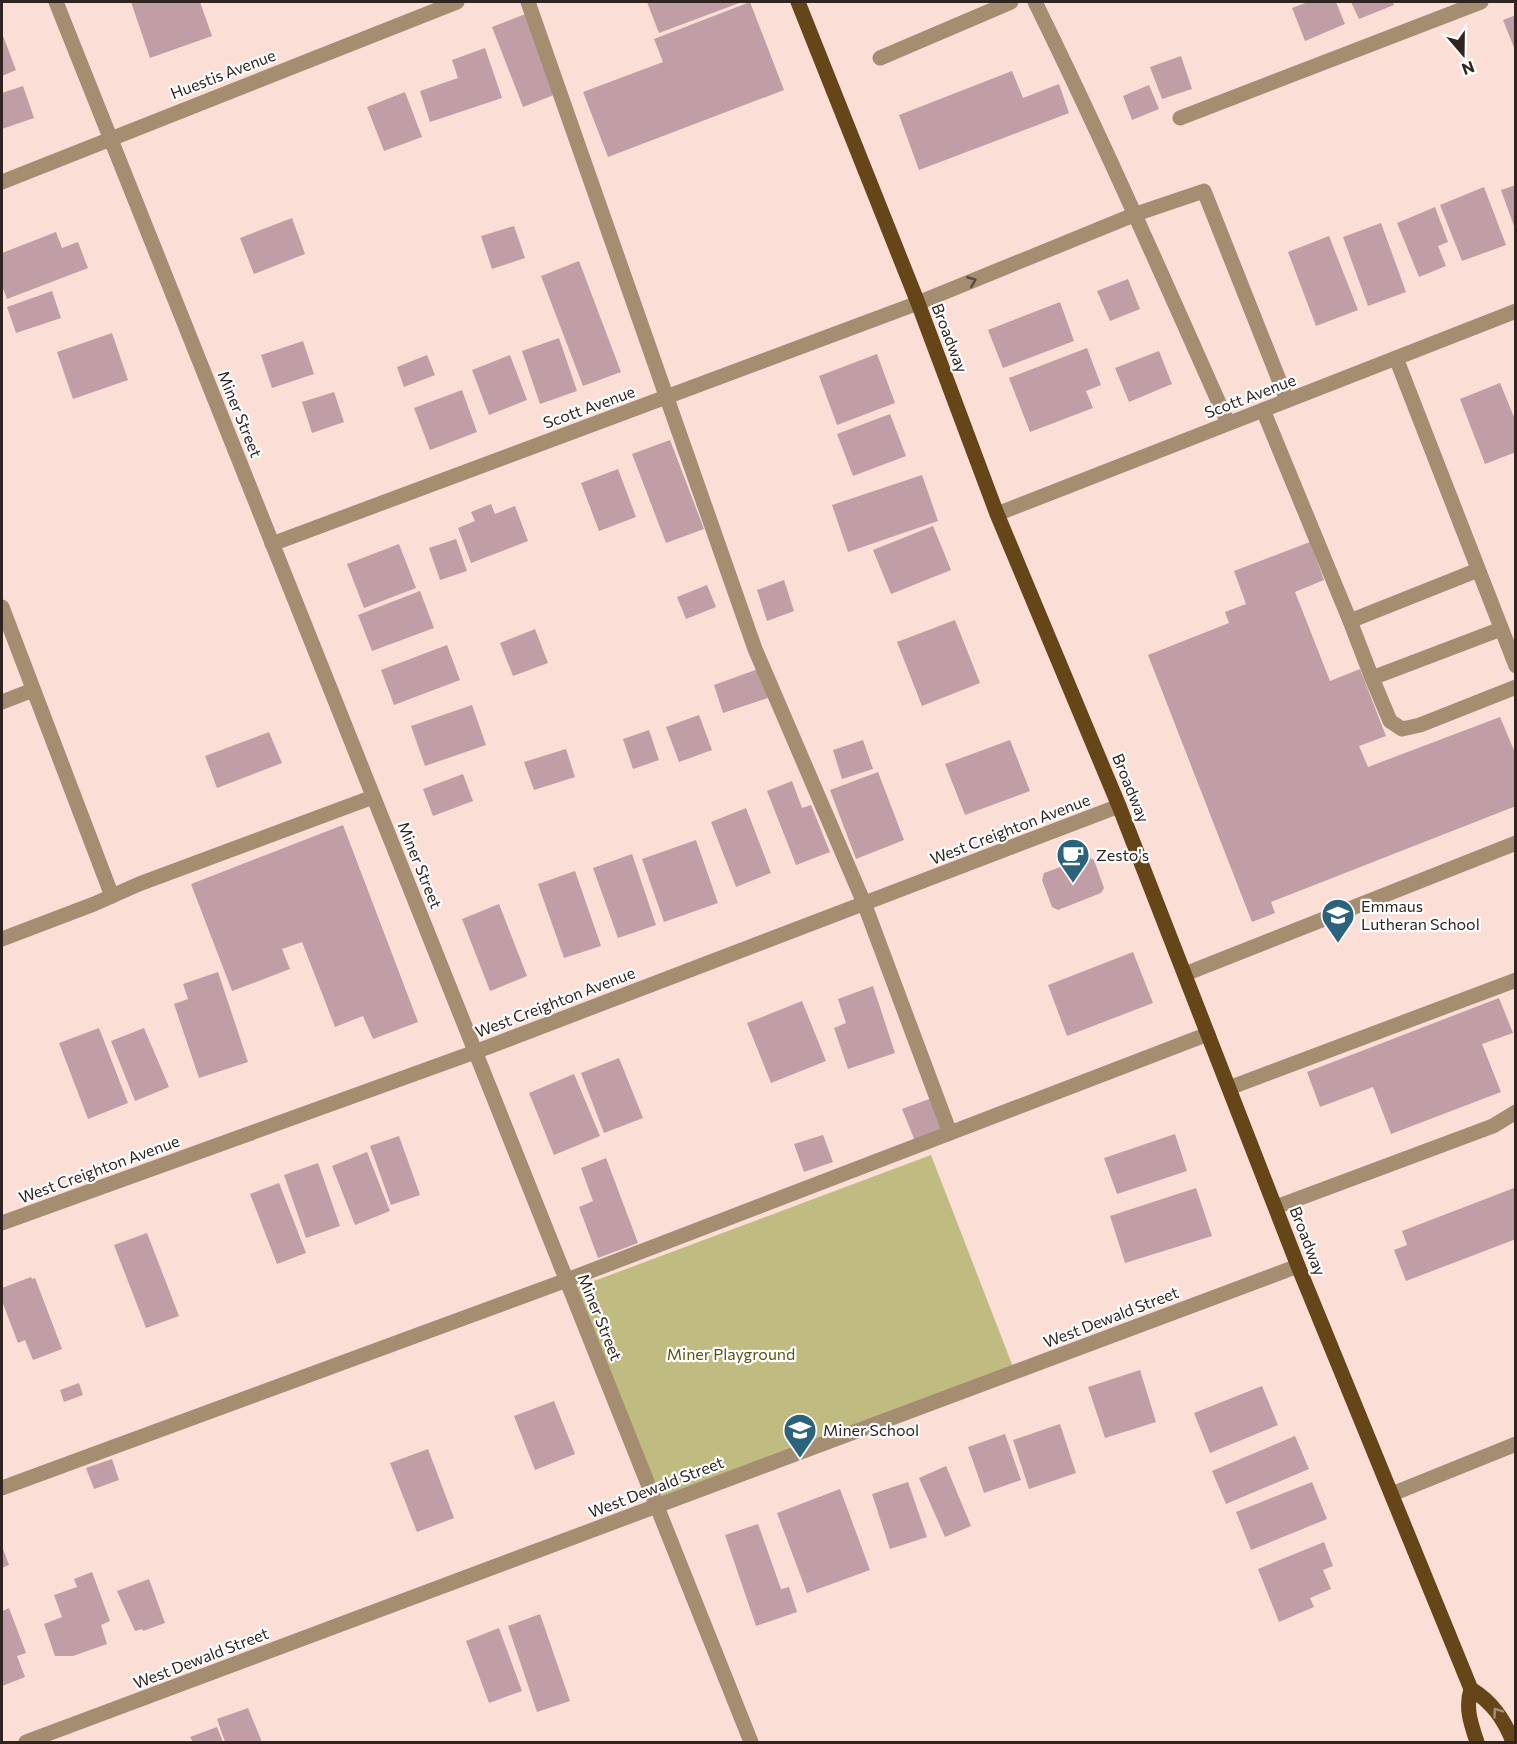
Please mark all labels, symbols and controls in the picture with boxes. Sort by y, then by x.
north arrow [1433,24,1493,84]
street label: Huestis Avenue [168,45,278,102]
text: N [1459,58,1477,80]
one-way arrow [966,276,977,288]
street label: Broadway [929,300,972,375]
street label: Miner Street [214,368,267,460]
street label: Scott Avenue [1201,369,1298,422]
street label: Scott Avenue [540,381,637,432]
street label: Broadway [1109,751,1154,825]
street label: West Creighton Avenue [927,789,1092,868]
street label: Miner Street [394,819,447,911]
cafe icon: Zesto's [1055,837,1091,884]
place label: Zesto's [1096,845,1149,864]
place label: Emmaus Lutheran School [1361,896,1480,933]
school or university icon: Emmaus Lutheran School [1320,897,1356,944]
street label: West Creighton Avenue [472,962,637,1041]
street label: West Creighton Avenue [16,1131,182,1206]
street label: Broadway [1287,1203,1330,1278]
street label: Miner Street [574,1271,627,1363]
street label: West Dewald Street [1041,1282,1181,1351]
park label: Miner Playground [667,1344,795,1363]
school or university icon: Miner School [782,1412,818,1459]
place label: Miner School [823,1420,919,1439]
street label: West Dewald Street [586,1452,726,1521]
street label: West Dewald Street [131,1623,271,1692]
one-way arrow [1493,1707,1504,1718]

